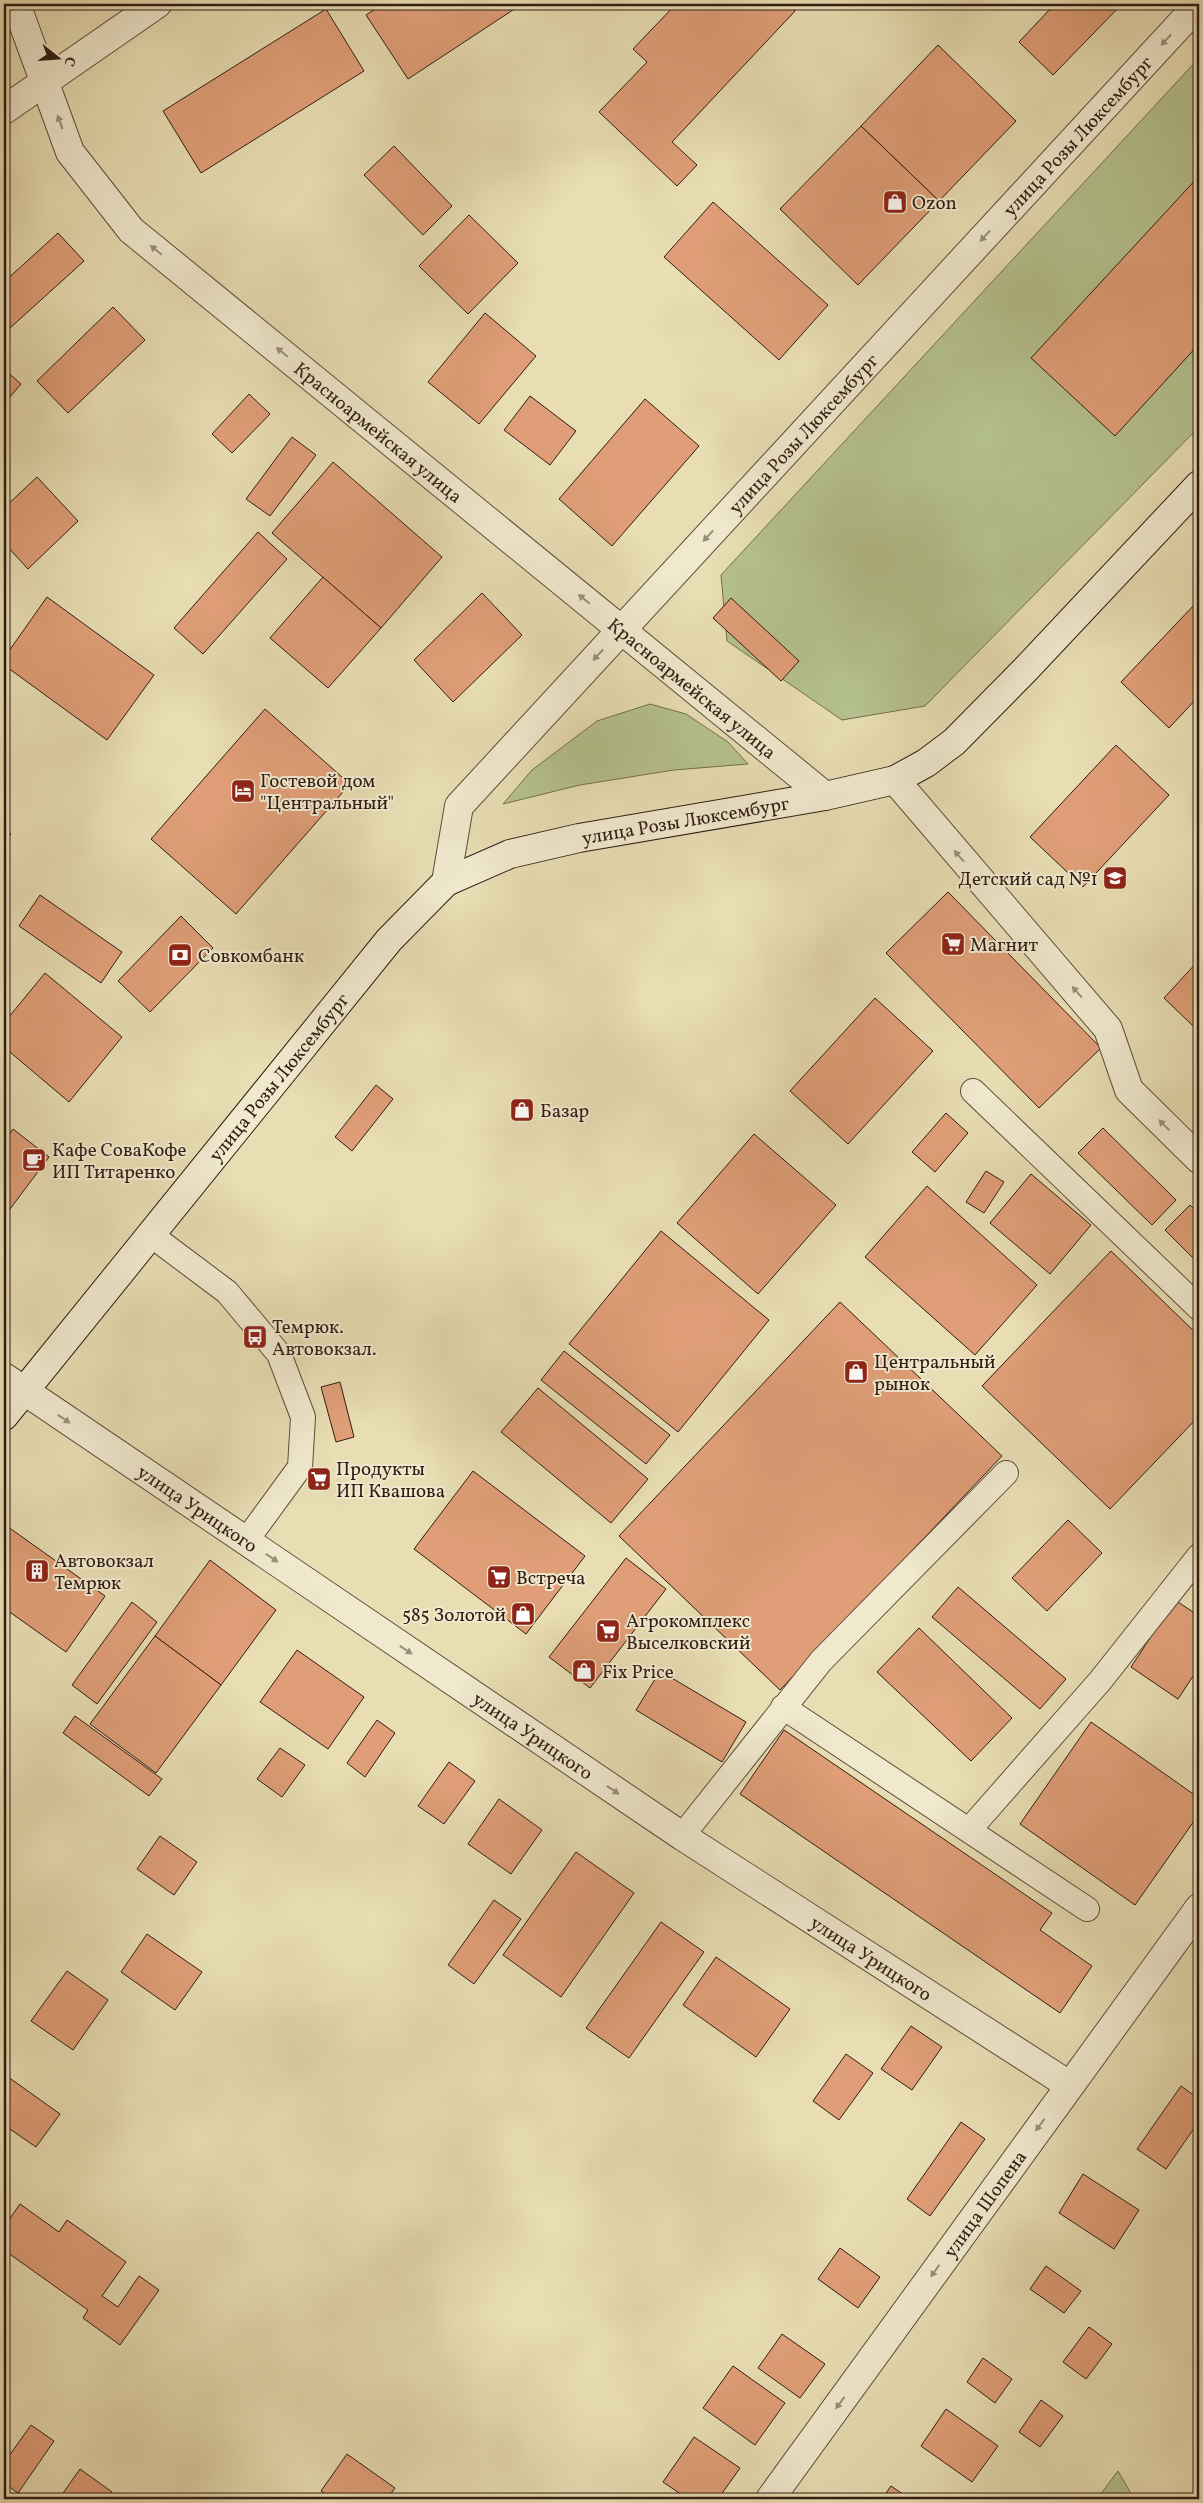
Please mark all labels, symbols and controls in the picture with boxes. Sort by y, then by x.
north arrow [32,32,82,82]
one-way arrow [1160,33,1172,45]
street label: улица Розы Люксембург [998,51,1160,223]
text: С [59,54,79,68]
one-way arrow [56,114,63,129]
shop icon: Ozon [882,189,908,215]
place label: Ozon [912,191,957,217]
one-way arrow [979,230,991,242]
one-way arrow [150,244,163,255]
one-way arrow [276,347,289,358]
street label: улица Розы Люксембург [723,348,885,521]
street label: Красноармейская улица [287,357,467,510]
one-way arrow [703,529,714,542]
one-way arrow [578,593,591,604]
street label: Красноармейская улица [601,613,781,766]
one-way arrow [592,649,604,661]
place label: Гостевой дом "Центральный" [260,769,394,817]
hotel icon: Гостевой дом "Центральный" [230,778,256,804]
street label: улица Розы Люксембург [580,791,792,852]
one-way arrow [954,849,965,862]
school or university icon: Детский сад №1 [1102,865,1128,891]
place label: Детский сад №1 [958,867,1098,893]
supermarket icon: Магнит [940,931,966,957]
place label: Магнит [970,933,1038,959]
bank icon: Совкомбанк [167,942,193,968]
place label: Совкомбанк [198,944,304,970]
one-way arrow [1071,986,1082,999]
street label: улица Розы Люксембург [204,988,356,1168]
shop icon: Базар [509,1097,535,1123]
place label: Базар [540,1099,589,1125]
one-way arrow [1159,1119,1171,1131]
place label: Кафе СоваКофе ИП Титаренко [52,1138,187,1186]
cafe icon: Кафе СоваКофе ИП Титаренко [21,1147,47,1173]
place label: Темрюк. Автовокзал. [272,1315,376,1363]
bus stop icon: Темрюк. Автовокзал. [242,1324,268,1350]
place label: Центральный рынок [874,1350,996,1398]
shop icon: Центральный рынок [843,1359,869,1385]
one-way arrow [58,1414,71,1423]
place label: Продукты ИП Квашова [336,1457,445,1505]
street label: улица Урицкого [131,1460,262,1560]
supermarket icon: Продукты ИП Квашова [306,1466,332,1492]
place label: Автовокзал Темрюк [54,1549,154,1597]
one-way arrow [265,1553,278,1563]
building icon: Автовокзал Темрюк [24,1558,50,1584]
supermarket icon: Встреча [486,1564,512,1590]
place label: Встреча [516,1566,586,1592]
shop icon: 585 Золотой [510,1601,536,1627]
place label: 585 Золотой [402,1603,506,1629]
place label: Агрокомплекс Выселковский [626,1609,750,1657]
supermarket icon: Агрокомплекс Выселковский [595,1618,621,1644]
one-way arrow [399,1645,413,1654]
shop icon: Fix Price [571,1658,597,1684]
place label: Fix Price [602,1660,674,1686]
street label: улица Урицкого [467,1687,597,1787]
one-way arrow [606,1785,620,1795]
street label: улица Урицкого [804,1911,936,2008]
one-way arrow [1035,2118,1045,2132]
street label: улица Шопена [938,2146,1034,2264]
one-way arrow [930,2264,940,2278]
one-way arrow [835,2396,845,2410]

